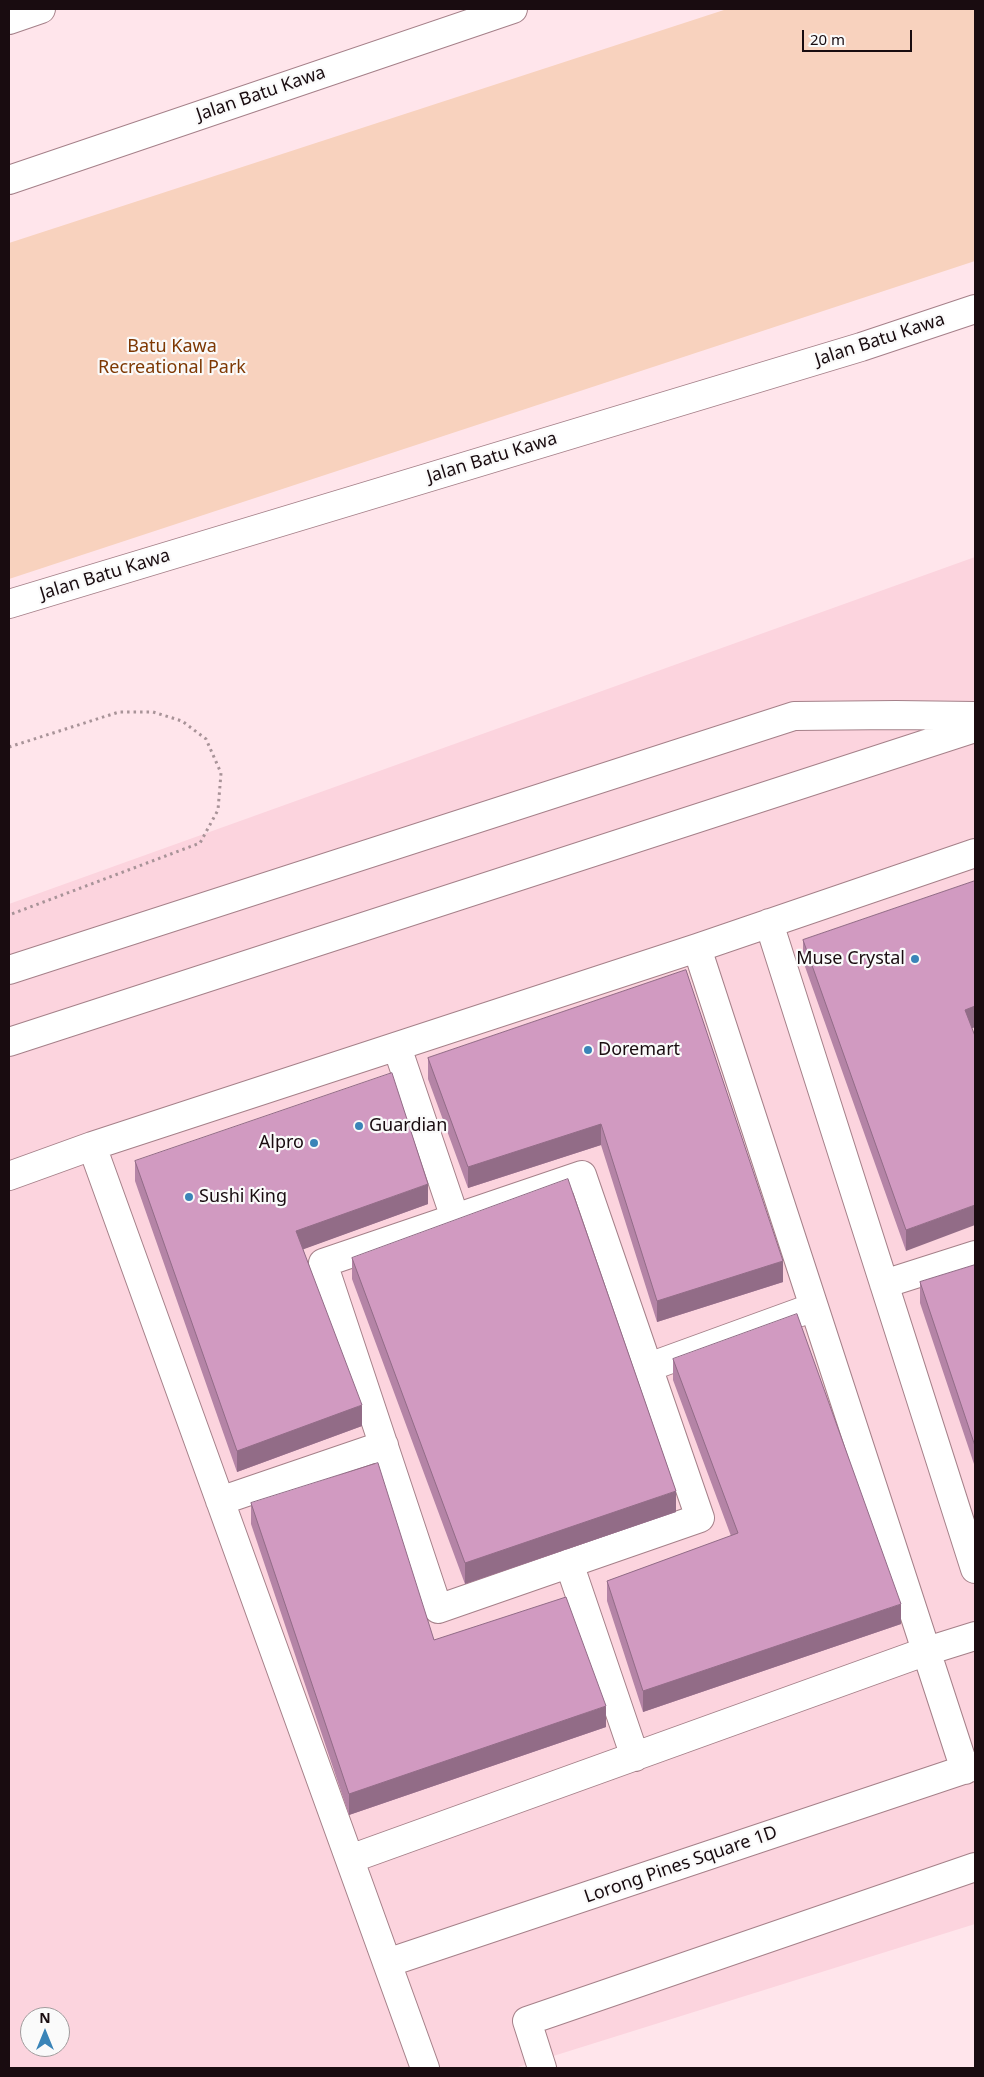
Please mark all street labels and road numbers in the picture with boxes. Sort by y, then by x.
street label: Jalan Batu Kawa [194,62,328,126]
street label: Jalan Batu Kawa [812,309,948,371]
street label: Jalan Batu Kawa [424,428,560,488]
street label: Jalan Batu Kawa [37,545,173,605]
street label: Lorong Pines Square 1D [582,1822,780,1908]

